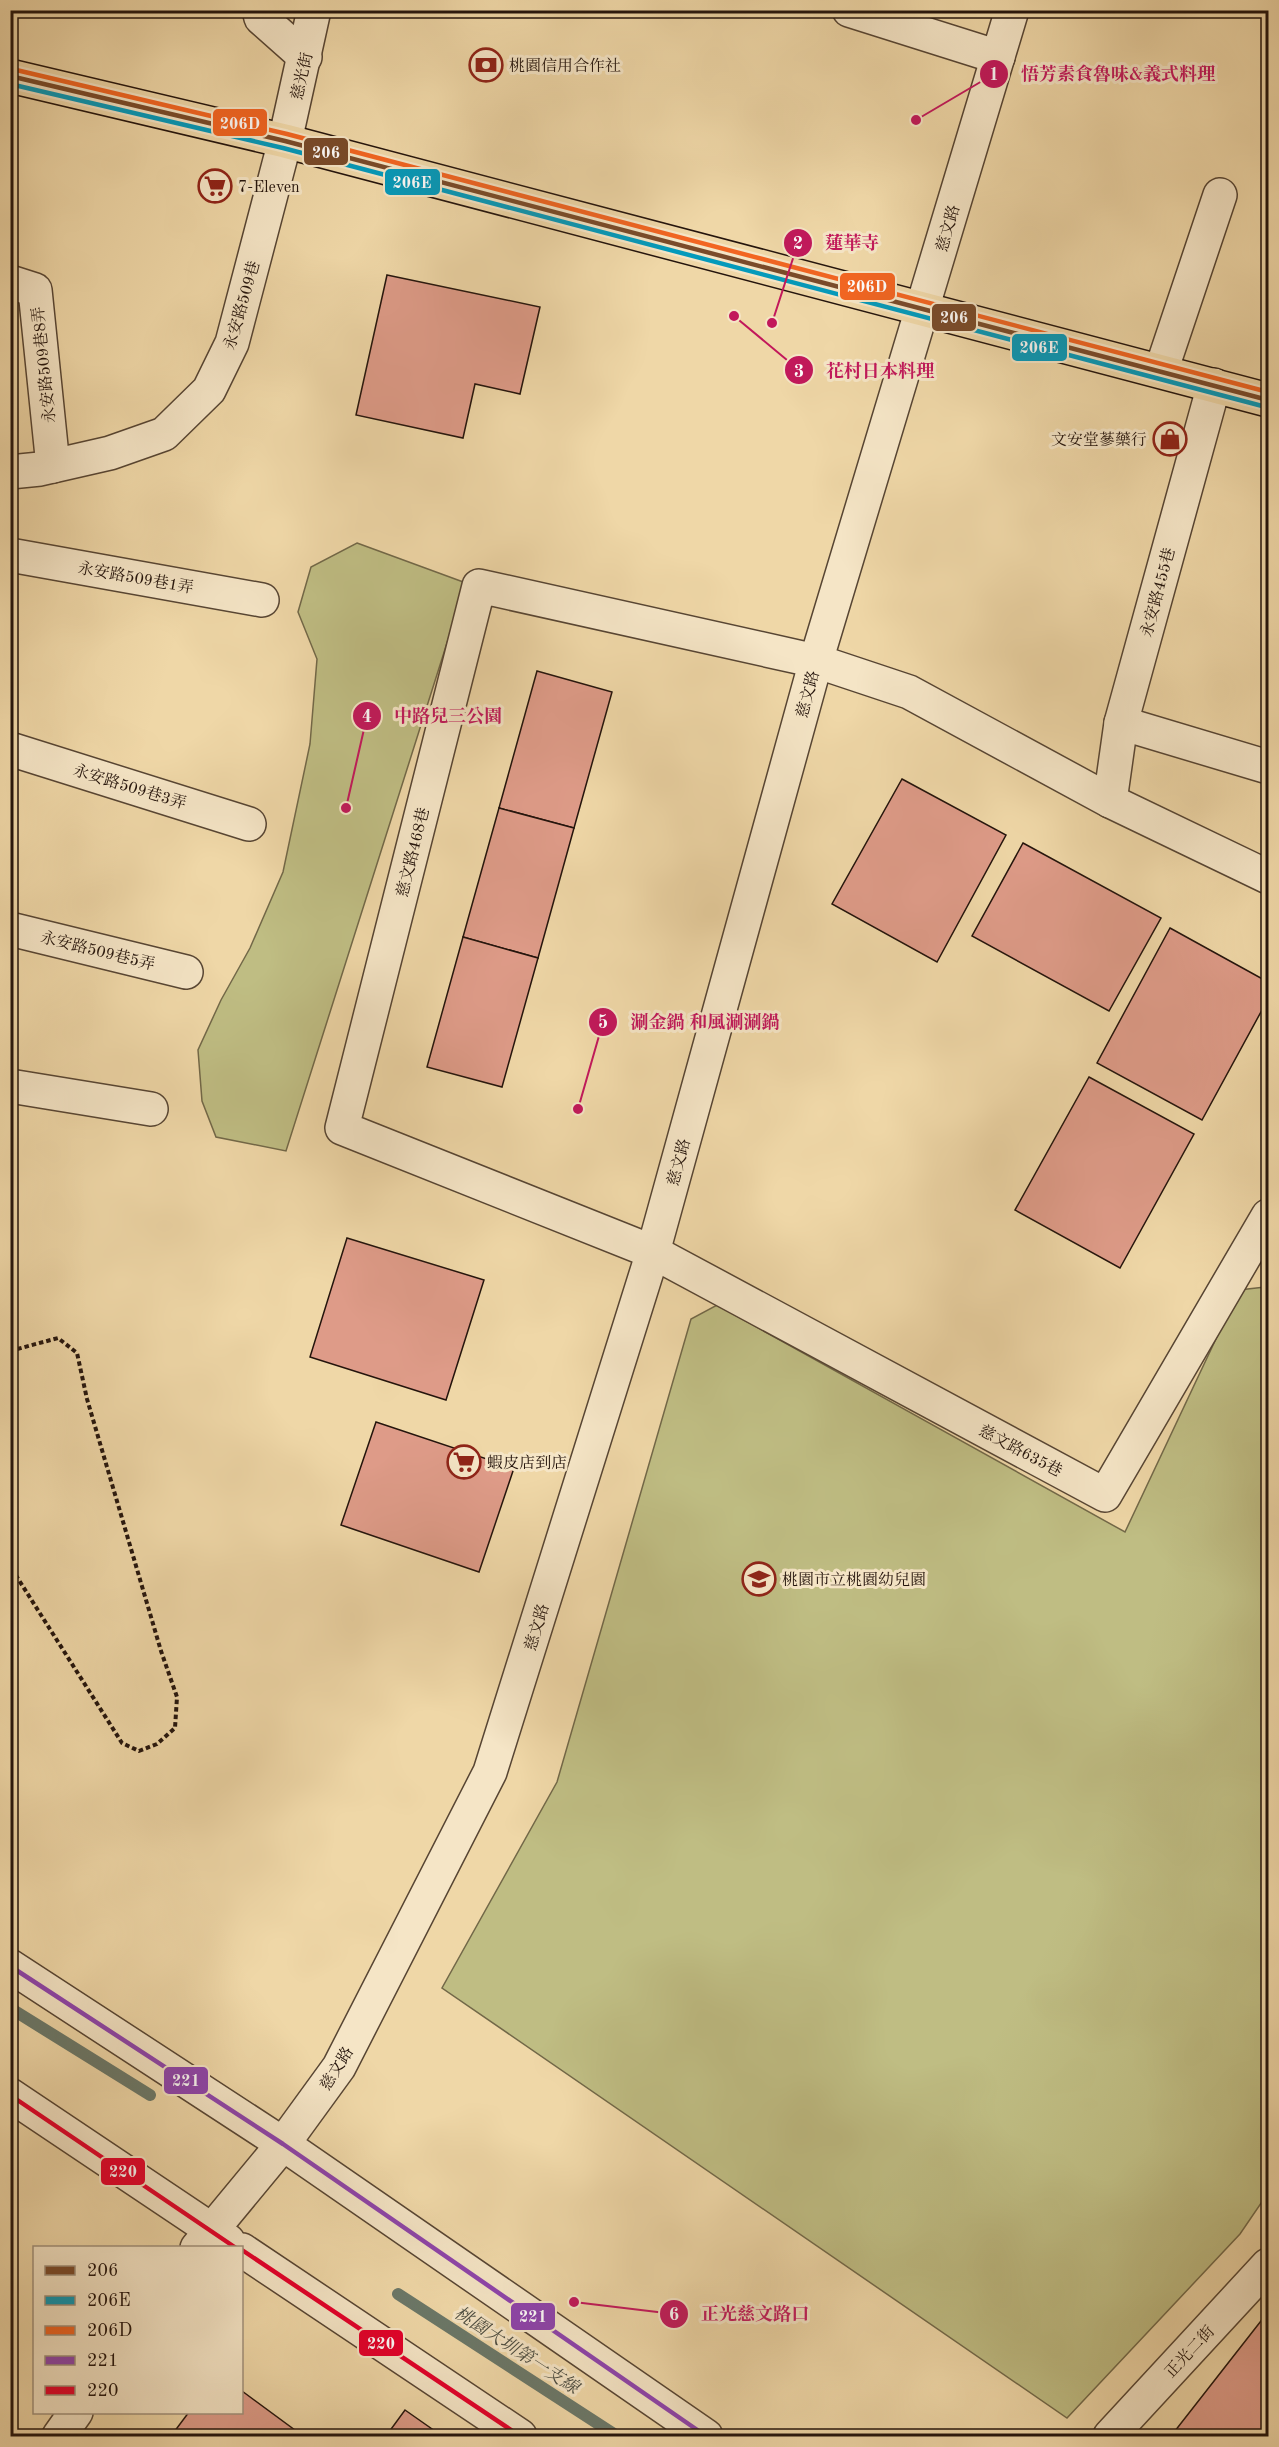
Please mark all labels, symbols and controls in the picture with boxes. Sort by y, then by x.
bank icon: 桃園信用合作社 [468,47,504,83]
street label: 慈光街 [288,51,316,102]
callout: 悟芳素食魯味&義式料理 [979,56,1227,92]
place label: 桃園信用合作社 [509,57,621,75]
text: 悟芳素食魯味&義式料理 [1021,64,1216,84]
text: 1 [989,66,999,84]
line badge: 206D [212,108,268,137]
text: 206D [220,117,260,133]
line badge: 206 [303,137,349,166]
text: 206 [312,146,340,162]
supermarket icon: 7-Eleven [197,168,233,204]
line badge: 206E [384,168,441,196]
text: 206E [393,176,431,192]
place label: 7-Eleven [238,180,300,196]
street label: 慈文路 [933,203,963,254]
callout: 蓮華寺 [783,225,891,261]
text: 蓮華寺 [825,233,879,253]
text: 2 [793,235,803,253]
street label: 永安路509巷 [221,259,263,352]
line badge: 206D [839,272,896,301]
text: 206D [847,280,887,296]
line badge: 206 [931,303,977,332]
street label: 永安路509巷8弄 [29,306,59,424]
text: 206 [940,311,968,327]
line badge: 206E [1011,333,1068,362]
text: 206E [1020,341,1058,357]
callout: 花村日本料理 [784,352,946,388]
text: 花村日本料理 [826,361,935,381]
text: 3 [794,363,804,381]
shop icon: 文安堂蔘藥行 [1152,421,1188,457]
place label: 文安堂蔘藥行 [1051,431,1147,449]
street label: 永安路455巷 [1137,546,1179,639]
street label: 永安路509巷1弄 [77,559,195,597]
street label: 慈文路 [793,669,823,720]
callout: 中路兒三公園 [352,698,514,734]
text: 中路兒三公園 [394,706,502,726]
text: 4 [362,708,372,726]
street label: 永安路509巷3弄 [71,761,188,813]
street label: 慈文路468巷 [393,806,433,899]
street label: 永安路509巷5弄 [39,928,157,974]
callout: 涮金鍋 和風涮涮鍋 [588,1004,791,1040]
text: 涮金鍋 和風涮涮鍋 [630,1012,780,1032]
text: 5 [598,1014,608,1032]
street label: 慈文路 [664,1137,694,1188]
street label: 慈文路635巷 [976,1421,1065,1480]
supermarket icon: 蝦皮店到店 [446,1444,482,1480]
place label: 蝦皮店到店 [487,1454,567,1472]
school or university icon: 桃園市立桃園幼兒園 [741,1561,777,1597]
place label: 桃園市立桃園幼兒園 [782,1571,926,1589]
street label: 慈文路 [521,1602,553,1653]
street label: 慈文路 [316,2043,357,2094]
line badge: 221 [163,2066,209,2095]
text: 221 [172,2074,200,2090]
line badge: 220 [100,2157,146,2186]
text: 220 [109,2165,137,2181]
legend [33,2246,243,2414]
text: 206 [87,2262,118,2280]
text: 206E [87,2292,131,2310]
callout: 正光慈文路口 [659,2296,821,2332]
water label: 桃園大圳第一支線 [451,2302,585,2399]
line badge: 221 [510,2302,556,2331]
text: 正光慈文路口 [701,2304,809,2324]
text: 6 [669,2306,679,2324]
text: 221 [519,2310,547,2326]
text: 206D [87,2322,132,2340]
street label: 正光二街 [1161,2322,1218,2381]
line badge: 220 [358,2329,404,2357]
text: 220 [367,2337,395,2353]
text: 221 [87,2352,118,2370]
text: 220 [87,2382,118,2400]

